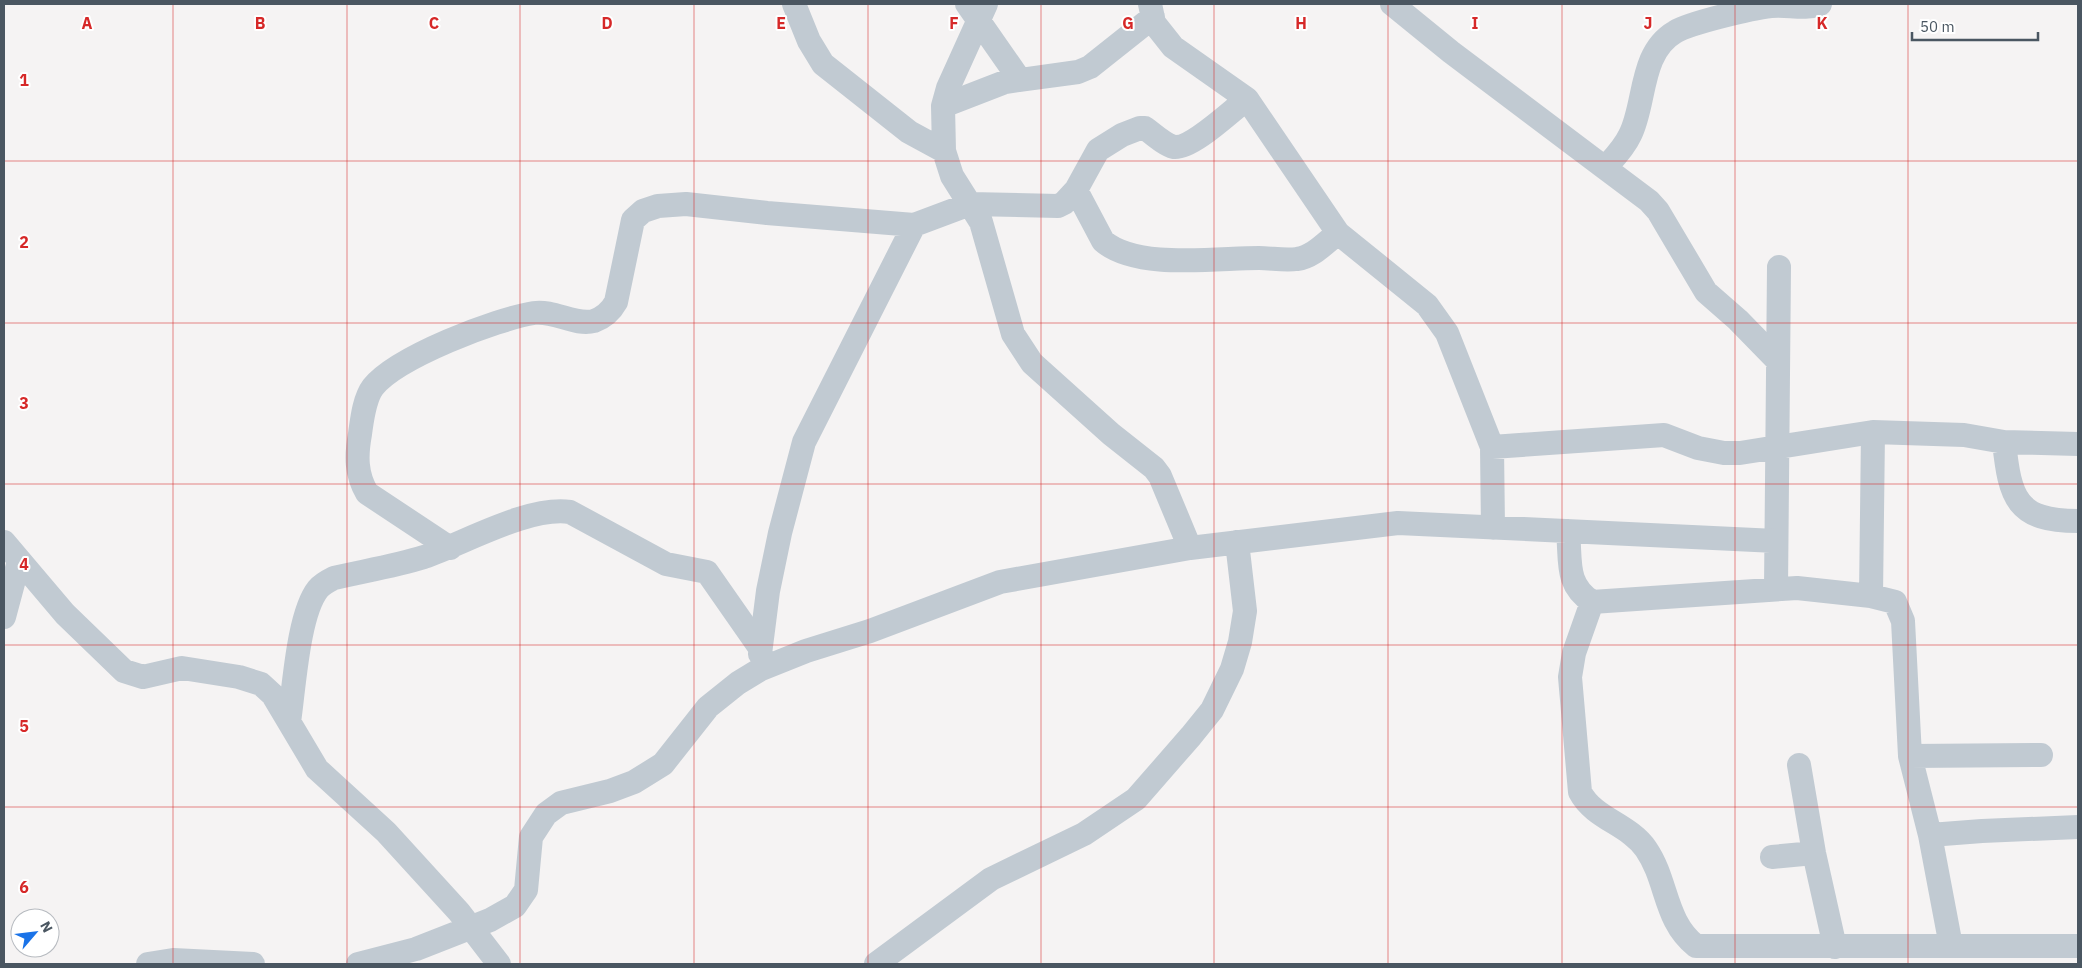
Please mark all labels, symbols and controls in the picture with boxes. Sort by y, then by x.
scale bar [1912,10,2038,42]
text: A [82,13,93,33]
text: B [255,13,266,33]
text: C [429,13,439,33]
text: D [601,13,613,33]
text: E [776,13,786,33]
text: F [949,13,959,33]
text: G [1122,13,1134,33]
text: H [1295,13,1307,33]
text: I [1472,13,1479,33]
text: J [1644,13,1652,33]
text: K [1816,13,1828,33]
text: 50 m [1920,17,1955,36]
text: 1 [19,70,29,90]
text: 2 [19,232,29,252]
text: 3 [19,393,29,413]
text: 4 [19,554,29,574]
text: 5 [19,716,29,736]
text: 6 [19,877,29,897]
north arrow [10,908,60,958]
text: N [36,918,57,936]

